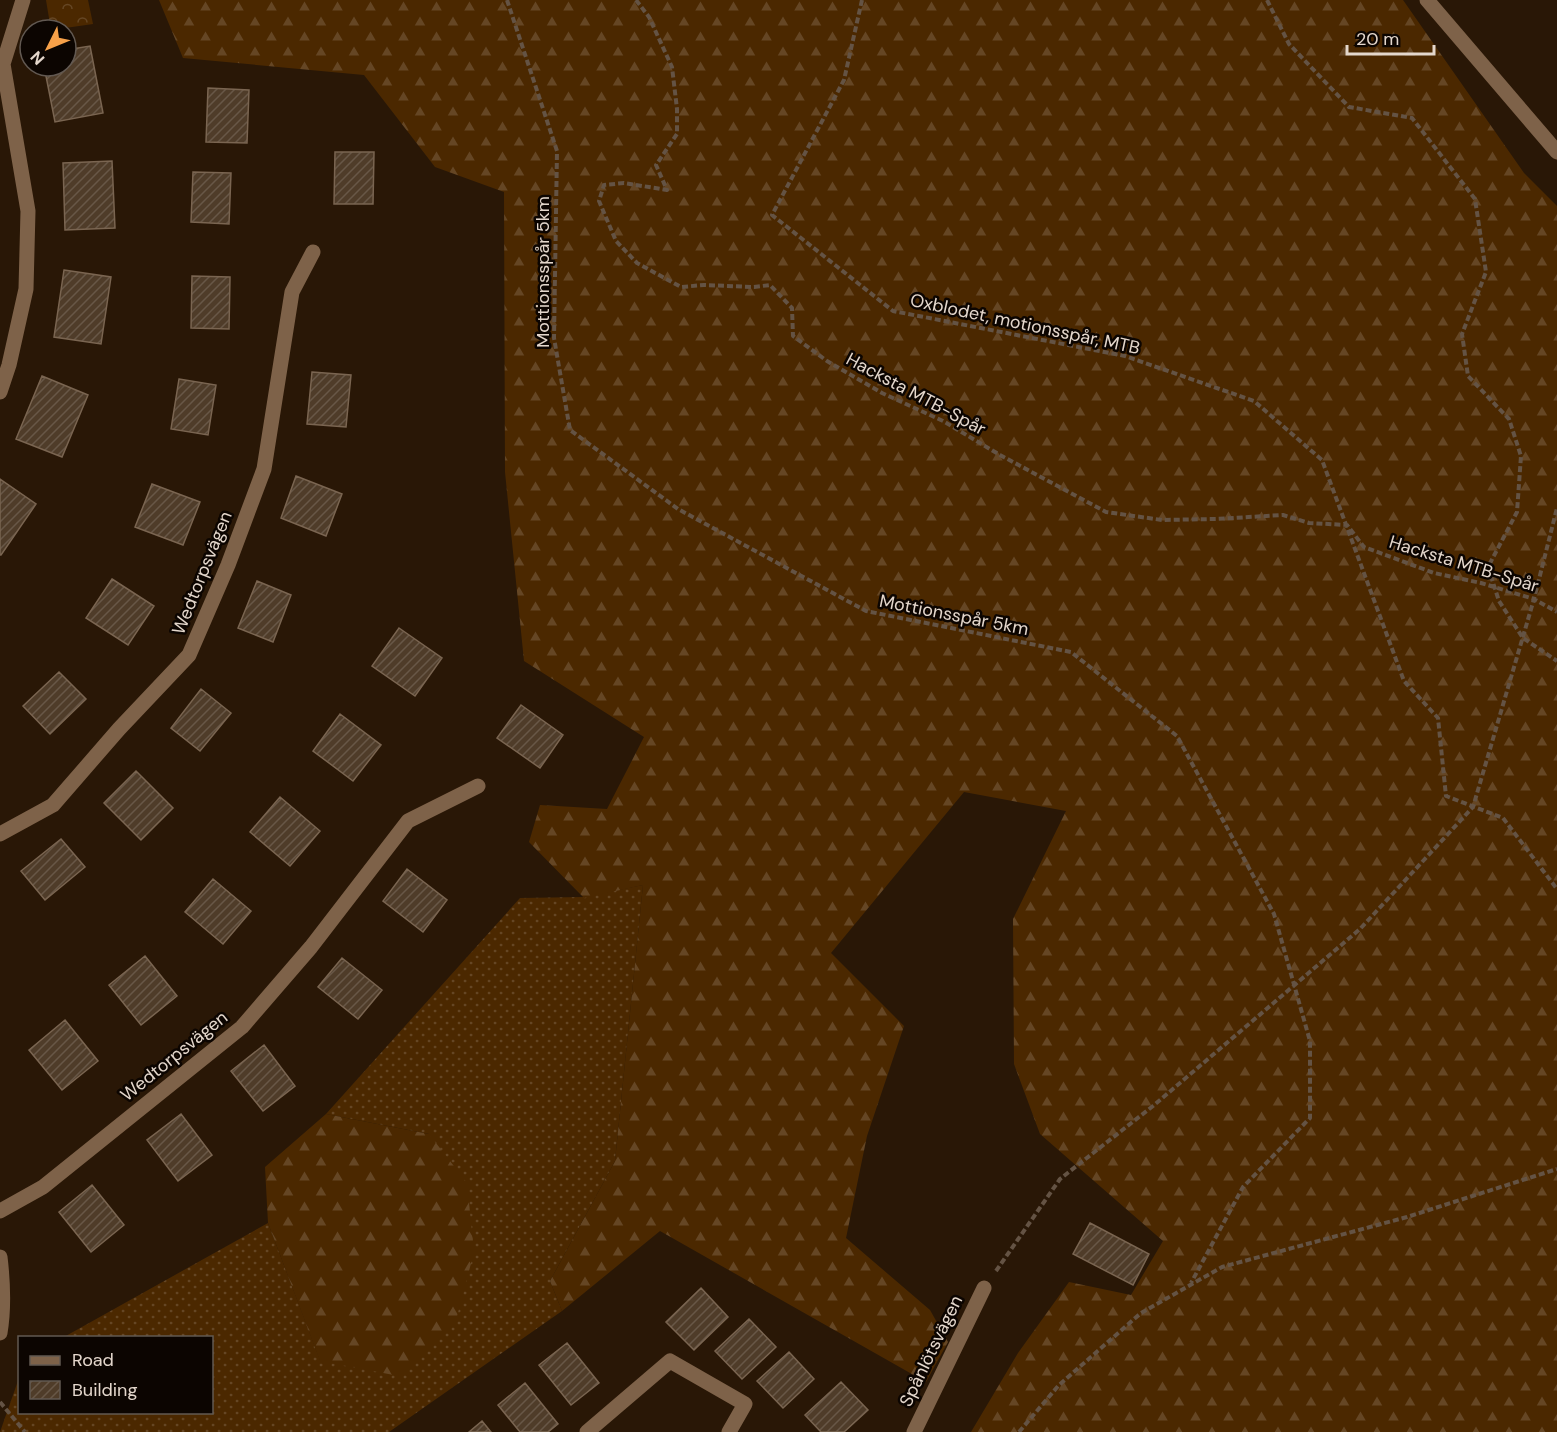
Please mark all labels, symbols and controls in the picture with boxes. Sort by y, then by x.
north arrow [18,18,78,78]
scale bar [1347,18,1434,56]
text: 20 m [1356,27,1399,51]
text: N [26,46,49,69]
street label: Mottionsspår 5km [531,196,555,348]
street label: Oxblodet, motionsspår, MTB [908,288,1142,360]
street label: Hacksta MTB-Spår [842,347,990,441]
street label: Wedtorpsvägen [166,508,238,638]
street label: Hacksta MTB-Spår [1386,530,1542,598]
street label: Mottionsspår 5km [877,589,1031,641]
street label: Wedtorpsvägen [116,1005,232,1107]
street label: Spånlötsvägen [894,1291,968,1411]
legend [18,1336,213,1414]
text: Road [72,1348,114,1372]
text: Building [72,1378,137,1402]

